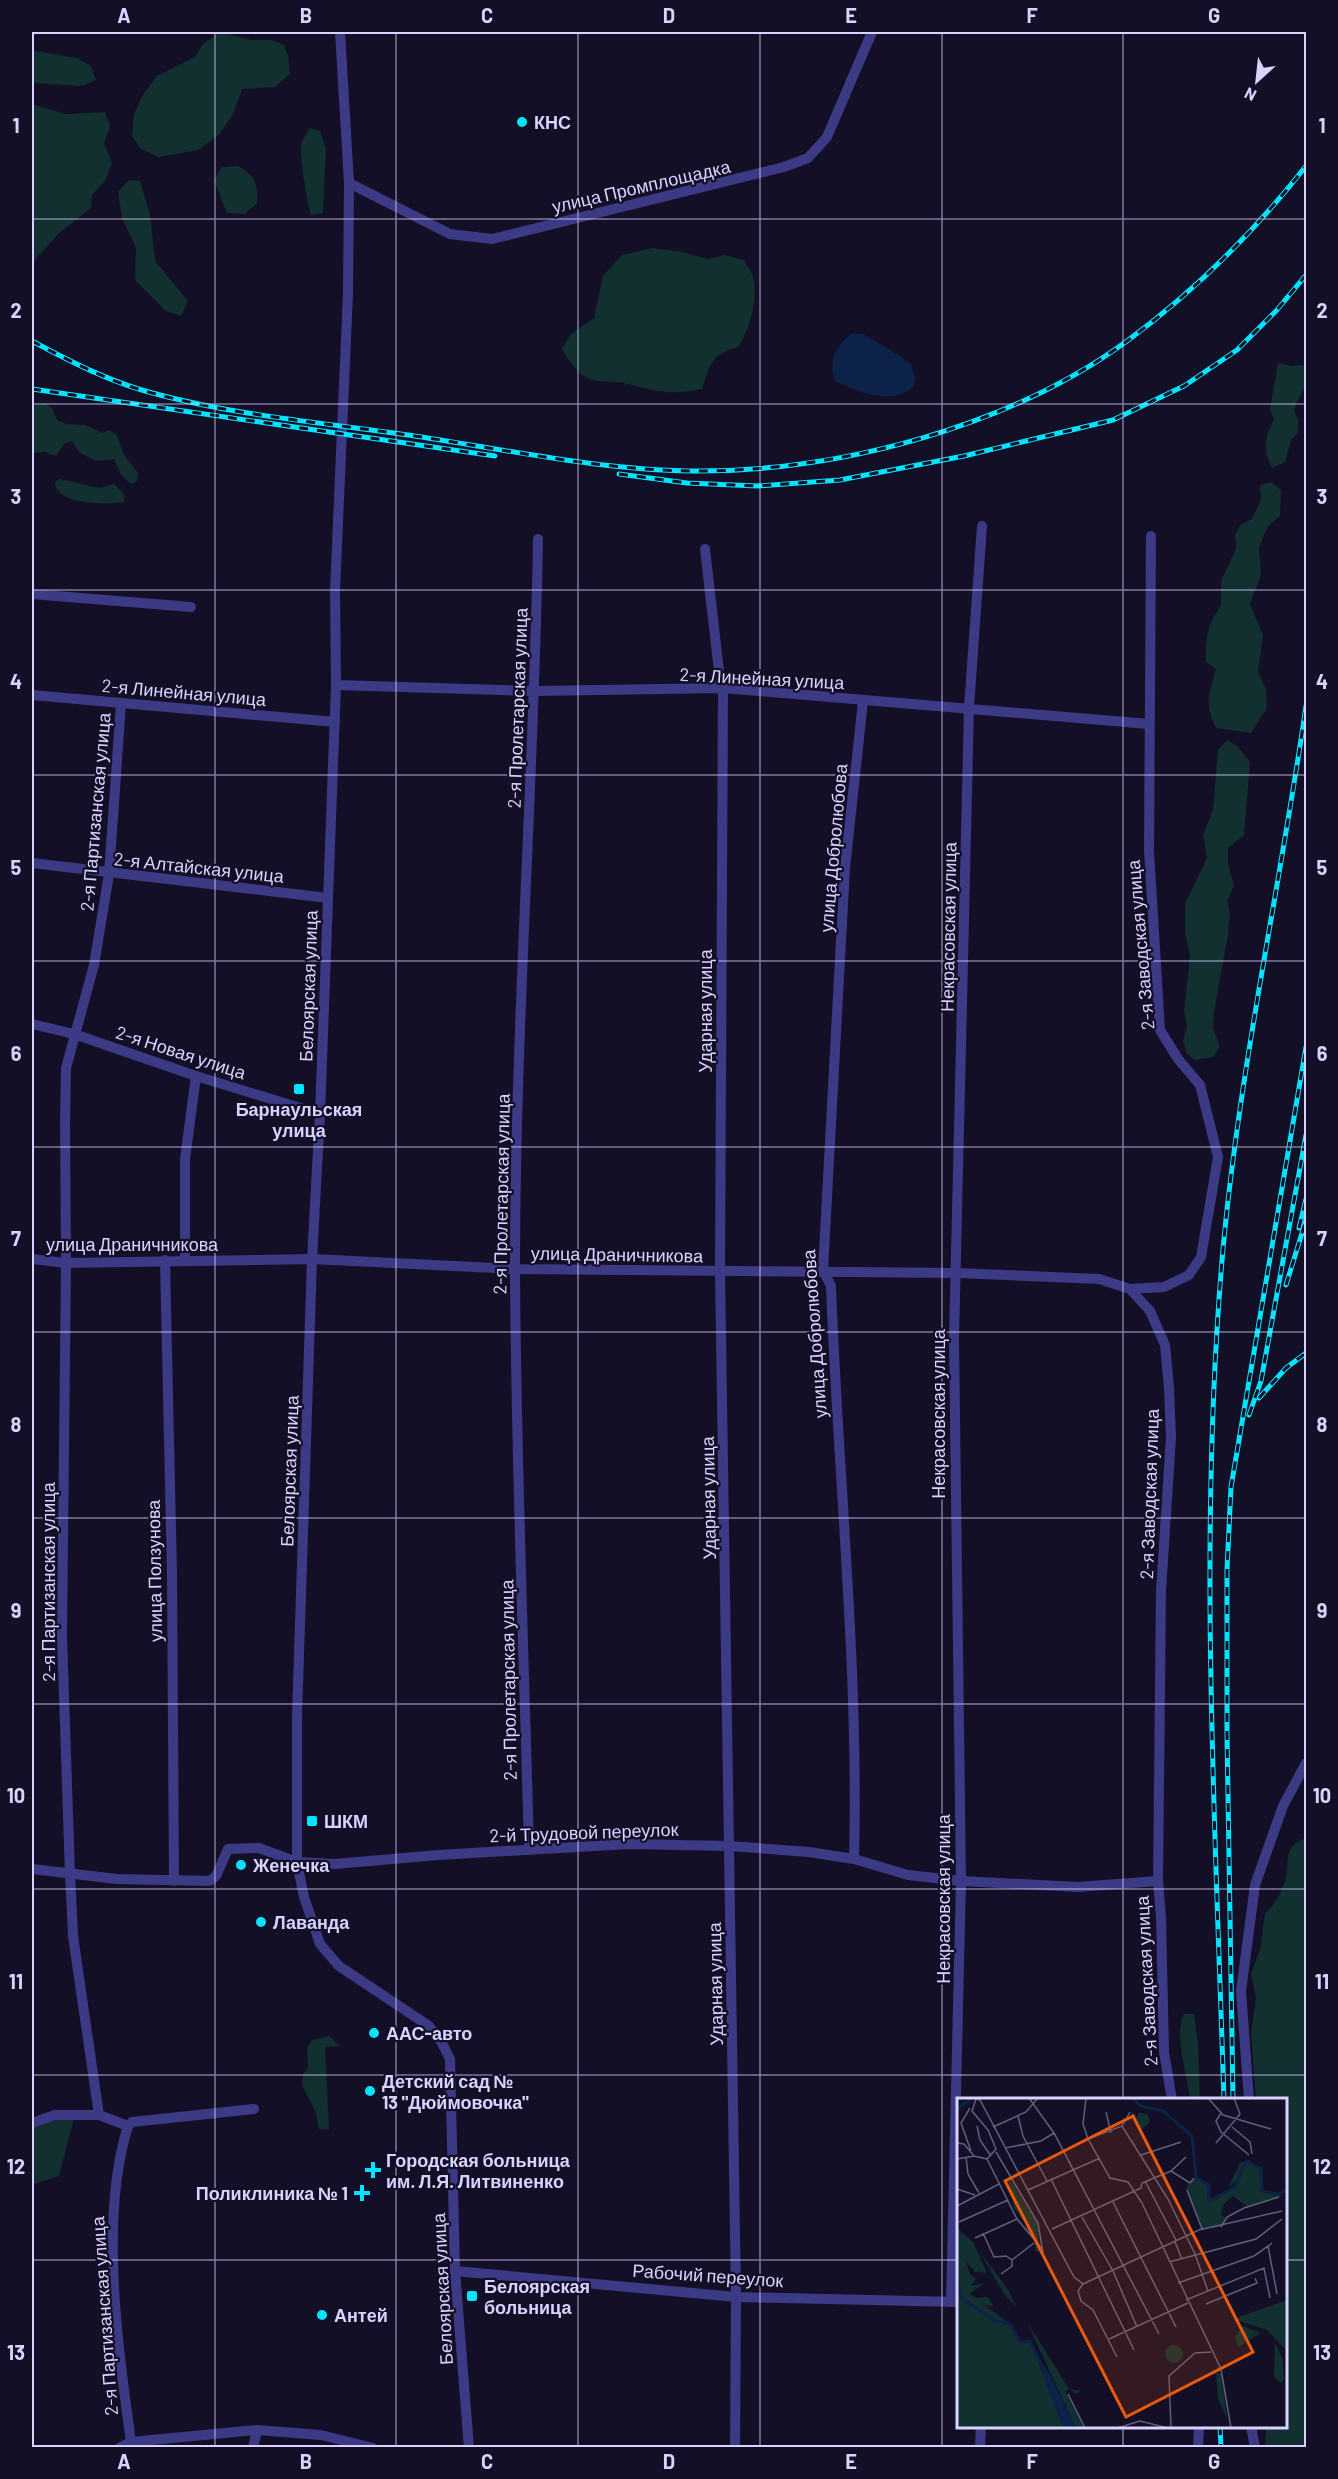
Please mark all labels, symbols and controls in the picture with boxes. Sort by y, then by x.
text: A [117,3,131,27]
text: B [300,3,312,27]
text: C [481,3,493,27]
text: D [663,3,675,27]
text: E [845,3,857,27]
text: F [1026,3,1038,27]
text: G [1208,3,1220,27]
north arrow [1227,51,1287,111]
text: N [1241,84,1259,106]
place label: КНС [534,111,571,133]
text: 1 [12,113,20,137]
text: 1 [1318,113,1326,137]
marker: КНС [515,115,529,129]
street label: улица Промплощадка [550,155,733,217]
text: 2 [10,298,22,322]
text: 2 [1316,298,1328,322]
text: 3 [11,484,21,508]
text: 3 [1317,484,1327,508]
street label: 2-я Пролетарская улица [503,606,532,809]
street label: 2-я Линейная улица [679,663,846,693]
text: 4 [10,669,22,693]
text: 4 [1316,669,1328,693]
street label: 2-я Линейная улица [101,674,268,710]
street label: 2-я Партизанская улица [75,711,115,912]
street label: улица Добролюбова [815,762,851,933]
street label: Некрасовская улица [936,841,960,1012]
street label: 2-я Алтайская улица [113,847,286,887]
text: 5 [11,855,22,879]
text: 5 [1317,855,1328,879]
street label: 2-я Заводская улица [1122,858,1158,1031]
street label: Белоярская улица [294,909,322,1062]
street label: Ударная улица [694,948,716,1073]
street label: 2-я Новая улица [113,1021,250,1084]
text: 6 [11,1041,22,1065]
text: 6 [1317,1041,1328,1065]
marker: Барнаульская улица [292,1082,306,1096]
street label: 2-я Пролетарская улица [488,1092,514,1295]
place label: Барнаульская улица [236,1098,362,1141]
text: 7 [11,1226,21,1250]
text: 7 [1317,1226,1327,1250]
street label: улица Драничникова [46,1233,219,1255]
street label: улица Драничникова [531,1241,704,1267]
street label: улица Добролюбова [797,1248,831,1419]
street label: Некрасовская улица [927,1328,949,1499]
street label: Белоярская улица [275,1394,303,1547]
street label: 2-я Заводская улица [1135,1407,1163,1580]
text: 8 [11,1412,22,1436]
text: 8 [1317,1412,1328,1436]
street label: Ударная улица [696,1435,720,1560]
street label: 2-я Партизанская улица [37,1481,59,1682]
street label: улица Ползунова [142,1499,166,1642]
street label: 2-я Пролетарская улица [495,1578,521,1781]
text: 9 [11,1598,21,1622]
text: 9 [1317,1598,1327,1622]
text: 10 [7,1783,25,1807]
text: 10 [1313,1783,1331,1807]
place label: ШКМ [324,1810,368,1832]
street label: Некрасовская улица [932,1813,954,1984]
marker: ШКМ [305,1814,319,1828]
street label: 2-й Трудовой переулок [489,1818,679,1846]
place label: Женечка [252,1854,330,1876]
marker: Женечка [234,1858,248,1872]
street label: 2-я Заводская улица [1131,1894,1161,2067]
place label: Лаванда [273,1911,350,1933]
marker: Лаванда [254,1915,268,1929]
street label: Ударная улица [703,1921,727,2046]
text: 11 [9,1969,23,1993]
text: 11 [1315,1969,1329,1993]
place label: ААС-авто [386,2022,472,2044]
marker: ААС-авто [367,2026,381,2040]
place label: Детский сад № 13 "Дюймовочка" [382,2070,529,2113]
marker: Детский сад № 13 "Дюймовочка" [363,2084,377,2098]
inset map [957,2098,1287,2428]
place label: Городская больница им. Л.Я. Литвиненко [386,2149,571,2192]
text: 12 [7,2154,25,2178]
text: 12 [1313,2154,1331,2178]
marker: Городская больница им. Л.Я. Литвиненко [364,2161,382,2179]
place label: Поликлиника № 1 [196,2182,348,2204]
marker: Поликлиника № 1 [353,2184,371,2202]
street label: Белоярская улица [427,2212,457,2365]
street label: 2-я Партизанская улица [86,2215,122,2416]
street label: Рабочий переулок [632,2259,784,2291]
place label: Белоярская больница [484,2275,590,2318]
marker: Белоярская больница [465,2289,479,2303]
place label: Антей [334,2304,388,2326]
marker: Антей [315,2308,329,2322]
text: 13 [7,2340,25,2364]
text: 13 [1313,2340,1331,2364]
text: A [117,2449,131,2473]
text: B [300,2449,312,2473]
text: C [481,2449,493,2473]
text: D [663,2449,675,2473]
text: E [845,2449,857,2473]
text: F [1026,2449,1038,2473]
text: G [1208,2449,1220,2473]

